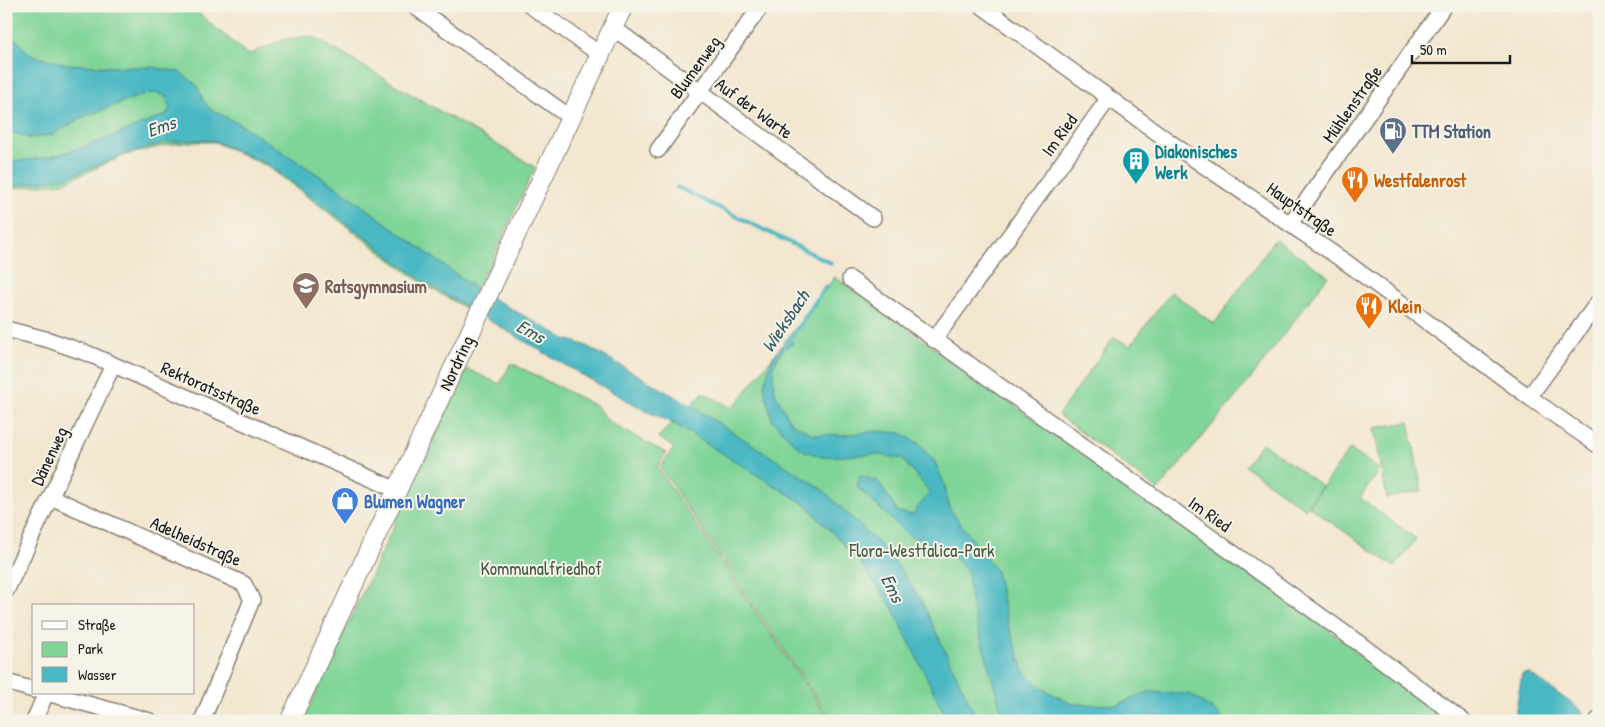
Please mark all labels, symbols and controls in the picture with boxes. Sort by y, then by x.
street label: Blumenweg [664,30,726,104]
scale bar [1412,32,1510,64]
text: 50 m [1420,39,1447,60]
street label: Mühlenstraße [1316,60,1388,148]
street label: Auf der Warte [710,71,798,145]
water label: Ems [143,108,180,143]
street label: Im Ried [1035,109,1083,161]
fuel station icon: TTM Station [1378,116,1408,155]
place label: TTM Station [1411,119,1491,144]
place label: Diakonisches Werk [1155,139,1237,185]
building icon: Diakonisches Werk [1121,146,1151,185]
restaurant icon: Westfalenrost [1340,165,1370,204]
place label: Westfalenrost [1374,168,1467,193]
street label: Hauptstraße [1262,176,1342,242]
school or university icon: Ratsgymnasium [291,271,321,310]
place label: Ratsgymnasium [325,274,427,300]
water label: Wieksbach [755,283,816,357]
restaurant icon: Klein [1354,291,1384,330]
place label: Klein [1388,294,1422,319]
water label: Ems [512,313,551,350]
street label: Nordring [432,331,480,395]
street label: Rektoratsstraße [157,355,265,421]
street label: Dänenweg [24,422,74,490]
shop icon: Blumen Wagner [330,486,360,525]
place label: Blumen Wagner [364,489,465,515]
street label: Im Ried [1184,490,1236,538]
street label: Adelheidstraße [146,510,246,572]
park label: Flora-Westfalica-Park [848,538,995,563]
park label: Kommunalfriedhof [480,556,602,581]
water label: Ems [875,569,912,608]
legend [32,604,195,694]
text: Straße [78,614,116,635]
text: Park [78,638,103,659]
text: Wasser [78,664,117,685]

